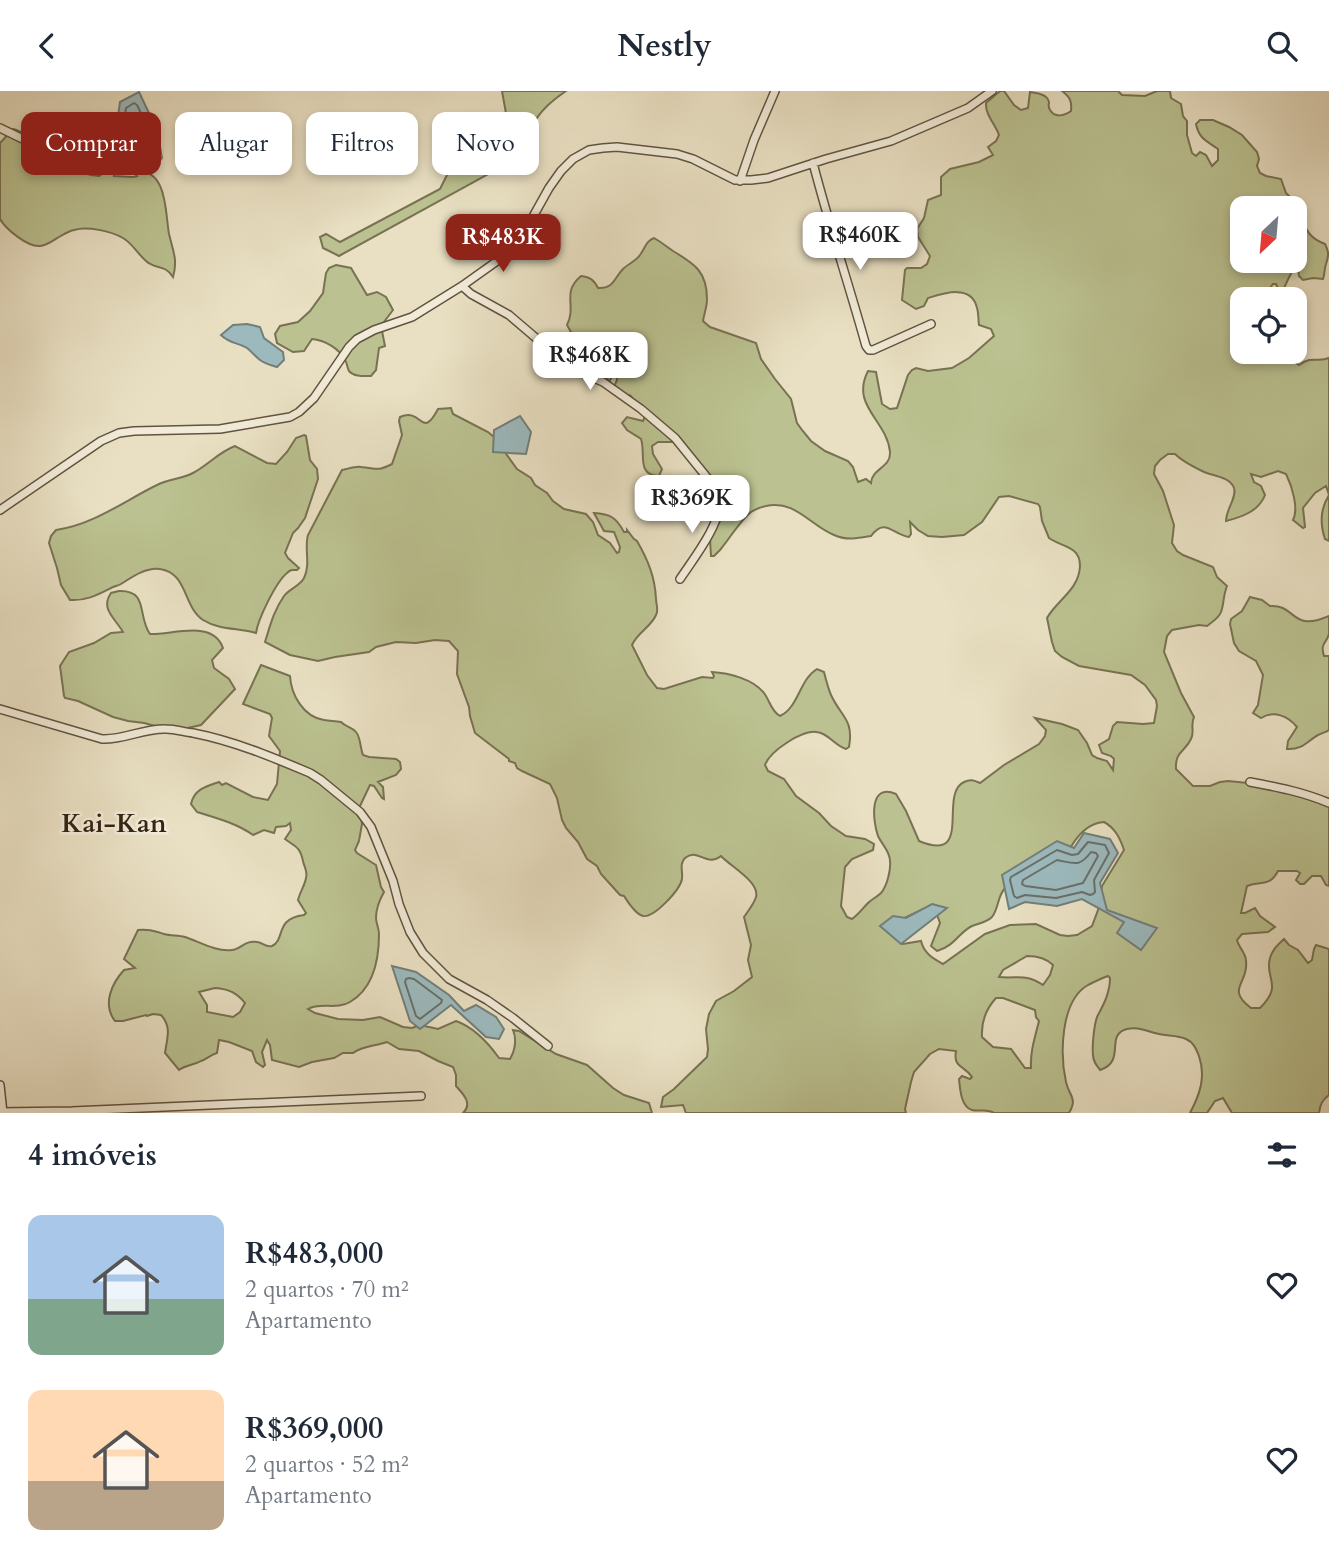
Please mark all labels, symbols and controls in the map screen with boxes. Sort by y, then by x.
text: Nestly [617,24,712,68]
icon: back [28,27,66,65]
icon: search [1263,27,1301,65]
chip: Comprar [21,112,161,175]
chip: Alugar [175,112,292,175]
chip: Filtros [306,112,418,175]
chip: Novo [432,112,539,175]
north arrow [1230,196,1307,273]
map controls [1230,196,1307,364]
pin: R$460K [803,213,917,272]
pin: R$483K [446,215,560,274]
text: R$460K [819,219,901,250]
text: R$483K [462,221,544,252]
button: locate [1230,287,1307,364]
pin: R$468K [533,333,647,392]
text: R$468K [549,339,631,370]
pin: R$369K [635,475,749,535]
text: R$369K [651,482,733,513]
district label: Kai-Kan [61,806,167,841]
text: 4 imóveis [28,1135,157,1176]
icon: filters [1263,1136,1301,1174]
text: R$483,000 [245,1233,383,1274]
icon: home [84,1243,168,1327]
icon: heart [1263,1266,1301,1304]
text: 2 quartos · 70 m² [245,1274,409,1305]
text: Apartamento [245,1305,372,1336]
text: R$369,000 [245,1408,383,1449]
icon: home [84,1418,168,1502]
icon: heart [1263,1441,1301,1479]
text: 2 quartos · 52 m² [245,1449,409,1480]
text: Apartamento [245,1480,372,1511]

